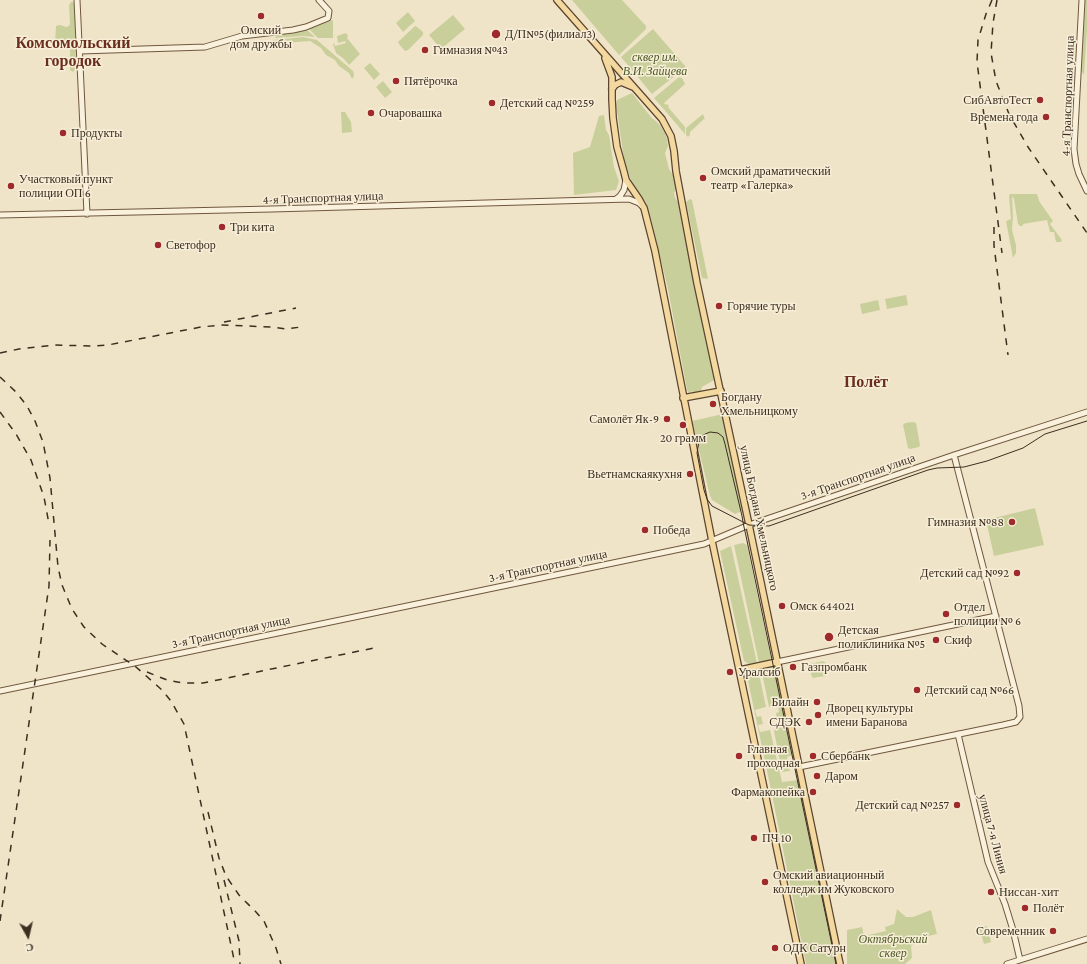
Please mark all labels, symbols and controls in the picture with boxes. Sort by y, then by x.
marker: Омский дом дружбы [256,11,266,21]
place label: Омский дом дружбы [230,23,292,51]
place label: Д/П№5(филиал3) [505,27,596,41]
marker: Д/П№5(филиал3) [490,28,502,40]
district label: Комсомольский городок [16,33,130,71]
street label: 4-я Транспортная улица [1059,35,1077,157]
place label: Гимназия №43 [433,43,508,57]
marker: Гимназия №43 [420,45,430,55]
park label: сквер им. В.И. Зайцева [623,50,687,78]
place label: Пятёрочка [404,74,457,88]
marker: Пятёрочка [391,76,401,86]
place label: СибАвтоТест [963,93,1032,107]
marker: СибАвтоТест [1035,95,1045,105]
place label: Детский сад №259 [500,96,594,110]
marker: Детский сад №259 [487,98,497,108]
place label: Очаровашка [379,106,442,120]
marker: Очаровашка [366,108,376,118]
place label: Времена года [970,110,1038,124]
marker: Времена года [1041,112,1051,122]
place label: Продукты [71,126,122,140]
marker: Продукты [58,128,68,138]
place label: Омский драматический театр «Галерка» [711,164,831,192]
place label: Участковый пункт полиции ОП 6 [19,172,113,200]
marker: Омский драматический театр «Галерка» [698,173,708,183]
marker: Участковый пункт полиции ОП 6 [6,181,16,191]
street label: 4-я Транспортная улица [262,189,384,207]
place label: Три кита [230,220,275,234]
marker: Три кита [217,222,227,232]
place label: Светофор [166,238,216,252]
marker: Светофор [153,240,163,250]
place label: Горячие туры [727,299,796,313]
marker: Горячие туры [714,301,724,311]
district label: Полёт [844,372,888,392]
place label: Богдану Хмельницкому [721,390,798,418]
marker: Богдану Хмельницкому [708,399,718,409]
place label: Самолёт Як-9 [589,412,659,426]
marker: Самолёт Як-9 [662,414,672,424]
marker: 20 грамм [678,420,688,430]
place label: 20 грамм [660,431,706,445]
street label: улица Богдана Хмельницкого [737,444,781,592]
street label: 3-я Транспортная улица [799,451,917,503]
place label: Вьетнамскаякухня [587,467,682,481]
marker: Вьетнамскаякухня [685,469,695,479]
place label: Гимназия №88 [927,515,1004,529]
marker: Гимназия №88 [1007,517,1017,527]
place label: Победа [653,523,690,537]
marker: Победа [640,525,650,535]
street label: 3-я Транспортная улица [488,546,608,586]
place label: Детский сад №92 [920,566,1009,580]
marker: Детский сад №92 [1012,568,1022,578]
place label: Омск 644021 [790,599,854,613]
place label: Отдел полиции № 6 [954,600,1021,628]
marker: Омск 644021 [777,601,787,611]
marker: Отдел полиции № 6 [941,609,951,619]
street label: 3-я Транспортная улица [171,612,291,652]
place label: Детская поликлиника №5 [838,623,925,651]
marker: Детская поликлиника №5 [823,631,835,643]
place label: Скиф [944,633,972,647]
marker: Скиф [931,635,941,645]
place label: Газпромбанк [801,660,867,674]
marker: Газпромбанк [788,662,798,672]
place label: Уралсиб [738,665,781,679]
marker: Уралсиб [725,667,735,677]
place label: Детский сад №66 [925,683,1014,697]
marker: Детский сад №66 [912,685,922,695]
place label: Билайн [772,695,809,709]
marker: Билайн [812,697,822,707]
place label: Дворец культуры имени Баранова [826,701,913,729]
marker: Дворец культуры имени Баранова [813,710,823,720]
place label: СДЭК [769,715,801,729]
marker: СДЭК [804,717,814,727]
place label: Главная проходная [747,742,800,770]
place label: Сбербанк [821,749,870,763]
marker: Главная проходная [734,751,744,761]
marker: Сбербанк [808,751,818,761]
place label: Даром [825,769,858,783]
marker: Даром [812,771,822,781]
place label: Фармакопейка [731,785,805,799]
marker: Фармакопейка [808,787,818,797]
street label: улица 7-я Линия [975,792,1011,876]
place label: Детский сад №257 [855,798,949,812]
marker: Детский сад №257 [952,800,962,810]
place label: ПЧ 10 [762,831,791,845]
marker: ПЧ 10 [749,833,759,843]
place label: Омский авиационный колледж им Жуковского [773,868,894,896]
marker: Омский авиационный колледж им Жуковского [760,877,770,887]
place label: Ниссан-хит [999,885,1059,899]
marker: Ниссан-хит [986,887,996,897]
place label: Полёт [1033,901,1064,915]
marker: Полёт [1020,903,1030,913]
north arrow [8,916,48,956]
place label: Современник [976,924,1045,938]
marker: Современник [1048,926,1058,936]
park label: Октябрьский сквер [859,932,927,960]
text: С [25,941,34,954]
place label: ОДК Сатурн [783,941,846,955]
marker: ОДК Сатурн [770,943,780,953]

